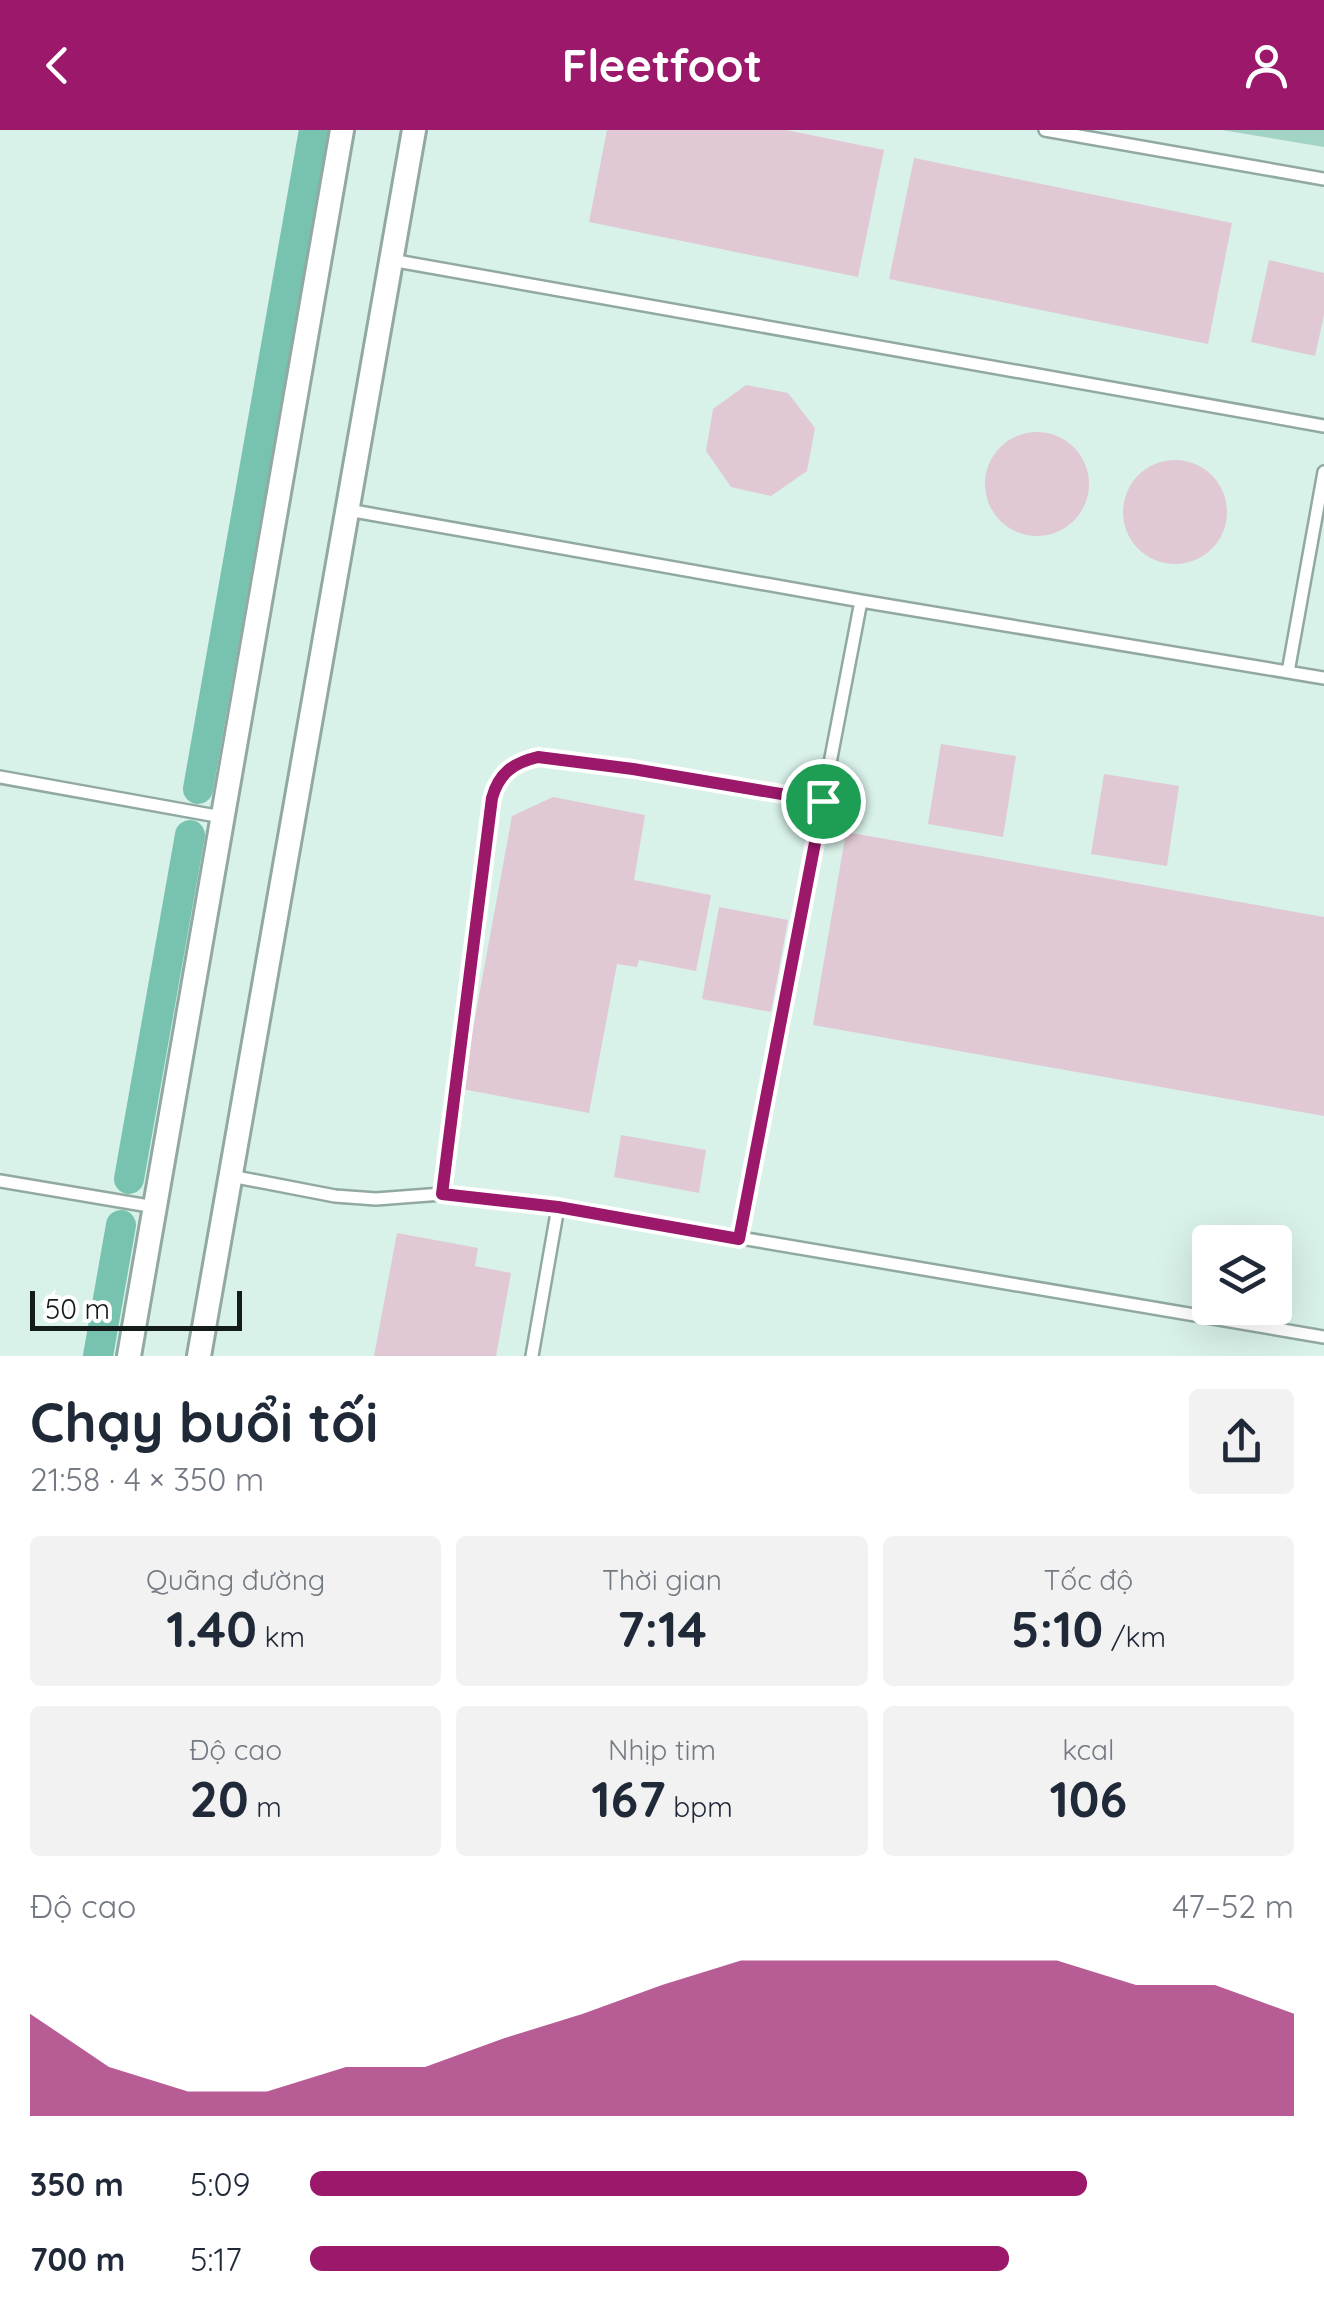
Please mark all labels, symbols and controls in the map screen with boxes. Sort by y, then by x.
text: Fleetfoot [562,37,762,93]
icon: back [30,38,85,93]
icon: person [1239,38,1294,93]
pin [781,759,866,844]
icon: arrive [796,774,851,829]
map controls [1192,1225,1292,1325]
button: layers [1192,1225,1292,1325]
scale bar [30,1286,242,1330]
text: 50 m [45,1291,110,1326]
text: Chạy buổi tối [30,1387,378,1456]
button: share [1189,1389,1294,1494]
text: 21:58 · 4 × 350 m [30,1459,264,1499]
text: Quãng đường [146,1562,325,1597]
text: Thời gian [602,1562,722,1597]
text: Tốc độ [1043,1562,1133,1597]
text: 1.40 [166,1597,257,1660]
text: 7:14 [617,1597,707,1660]
text: 5:10 [1011,1597,1103,1660]
text: km [257,1619,305,1654]
text: /km [1103,1619,1166,1654]
text: Độ cao [189,1732,282,1767]
text: Nhịp tim [608,1732,716,1767]
text: kcal [1062,1732,1114,1767]
text: 20 [189,1767,249,1830]
text: 167 [591,1767,666,1830]
text: 106 [1049,1767,1127,1830]
text: m [249,1789,282,1824]
text: bpm [666,1789,733,1824]
text: Độ cao [30,1886,136,1926]
text: 47–52 m [1172,1886,1294,1926]
text: 350 m [30,2164,124,2204]
text: 5:09 [190,2164,250,2204]
text: 700 m [30,2239,125,2279]
text: 5:17 [190,2239,242,2279]

